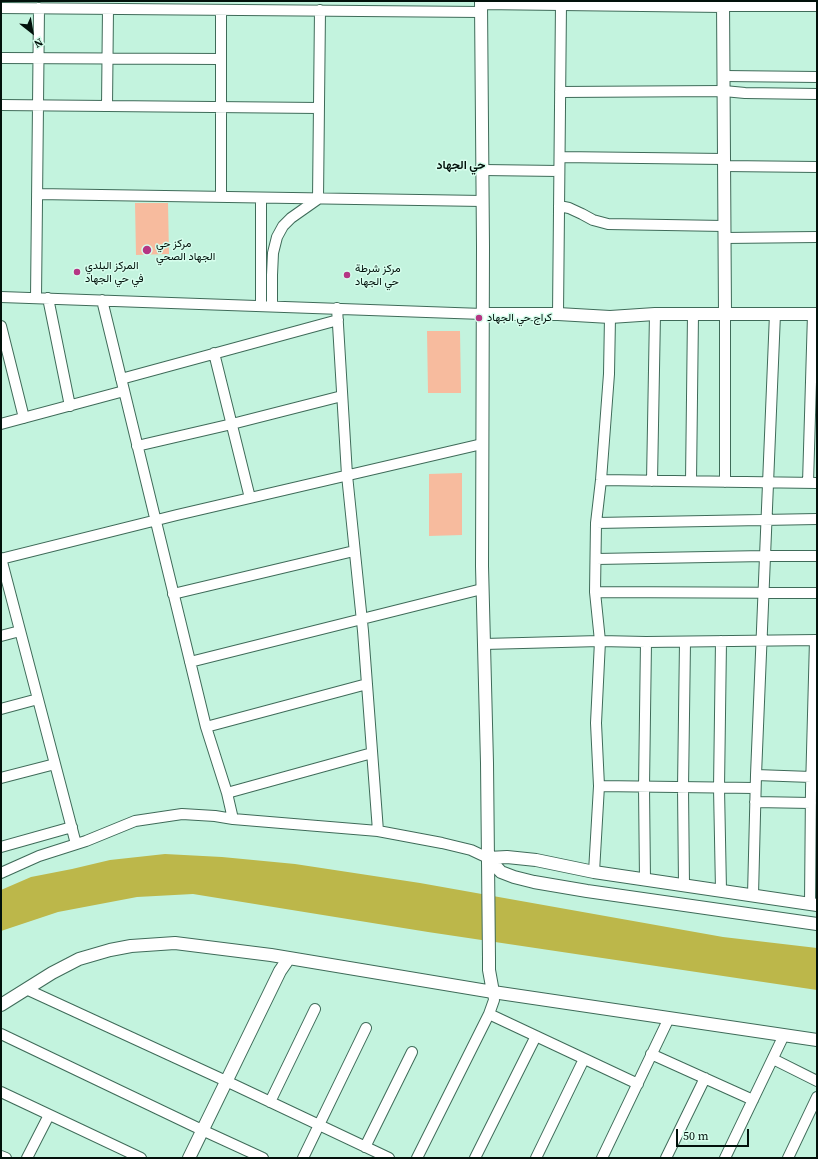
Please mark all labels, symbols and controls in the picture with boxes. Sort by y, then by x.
north arrow [12,12,52,52]
text: N [31,34,46,51]
district label: حي الجهاد [437,159,485,173]
place label: مركز حي الجهاد الصحي [156,237,215,263]
marker: مركز حي الجهاد الصحي [141,244,153,256]
place label: المركز البلدي في حي الجهاد [85,259,144,285]
place label: مركز شرطة حي الجهاد [355,262,401,288]
marker: المركز البلدي في حي الجهاد [72,267,82,277]
marker: مركز شرطة حي الجهاد [342,270,352,280]
place label: كراج حي الجهاد [487,311,552,325]
marker: كراج حي الجهاد [474,313,484,323]
scale bar [678,1121,751,1147]
text: 50 m [683,1128,709,1144]

